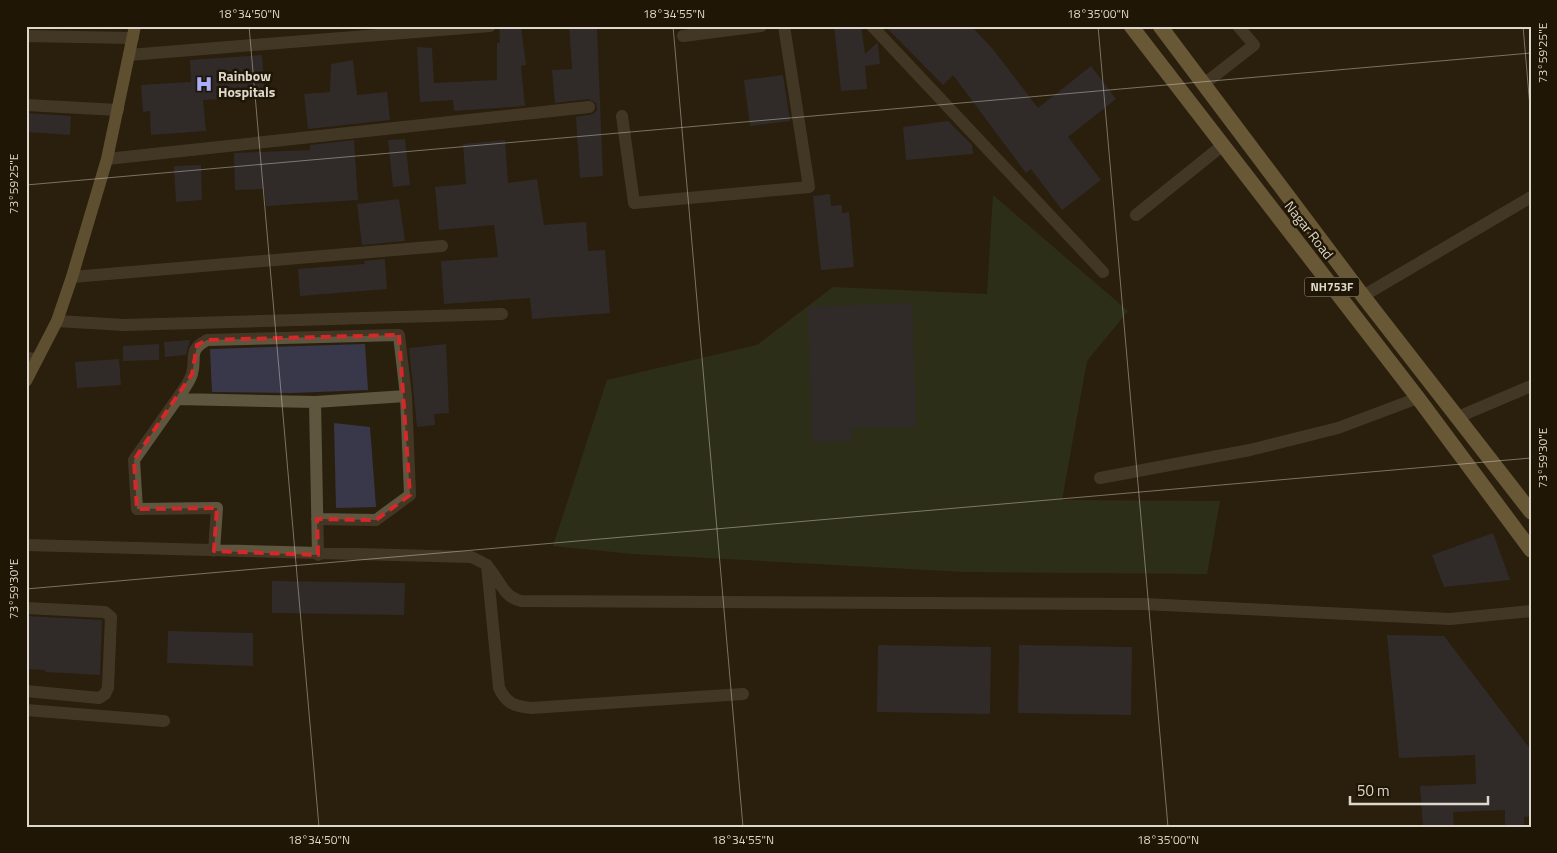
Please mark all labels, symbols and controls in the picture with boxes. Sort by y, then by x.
text: 18°34'50"N [218,4,280,23]
text: 18°34'55"N [643,4,705,23]
text: 18°35'00"N [1067,4,1129,23]
text: 73°59'25"E [1533,22,1552,83]
place label: Rainbow Hospitals [218,65,276,102]
hospital icon: Rainbow Hospitals [194,74,214,94]
text: 73°59'25"E [4,153,23,214]
street label: Nagar Road [1280,196,1339,263]
road number: NH753F [1304,278,1360,296]
text: 73°59'30"E [1533,427,1552,488]
text: 73°59'30"E [4,558,23,619]
scale bar [1350,773,1487,805]
text: 50 m [1357,779,1390,802]
text: 18°34'50"N [288,830,350,849]
text: 18°34'55"N [712,830,774,849]
text: 18°35'00"N [1137,830,1199,849]

